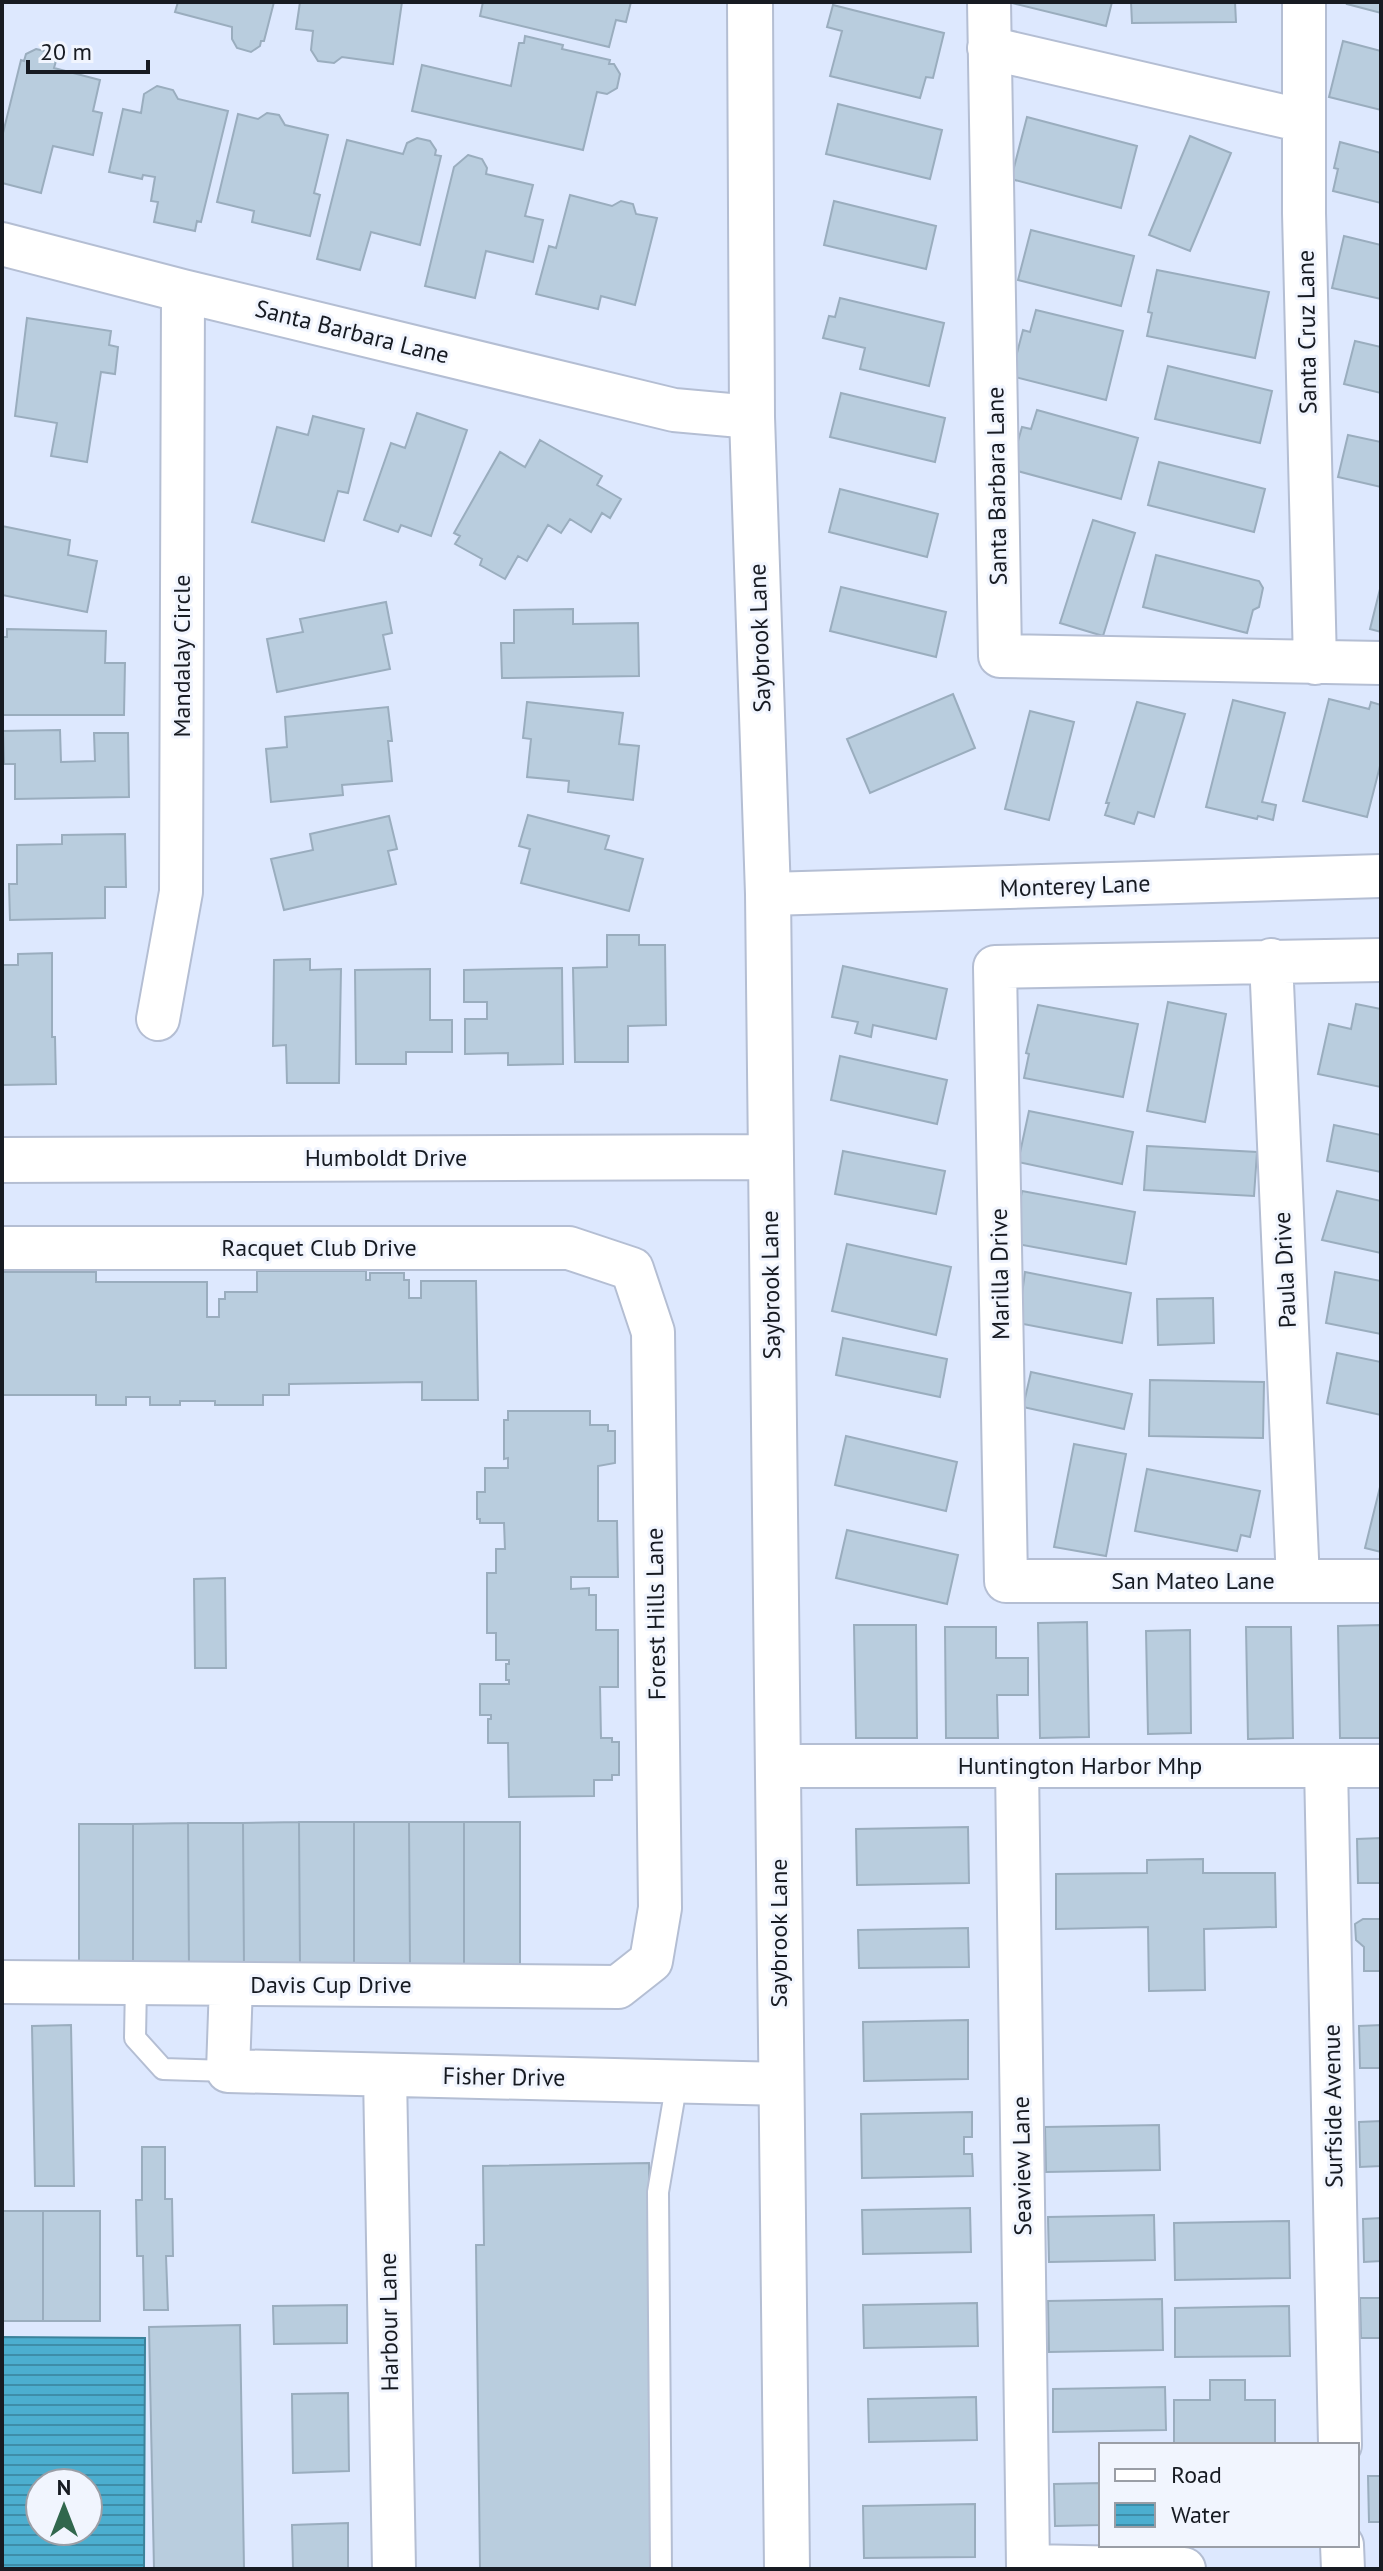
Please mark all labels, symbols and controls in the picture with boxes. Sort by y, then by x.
scale bar [28,24,148,74]
text: 20 m [40,36,92,67]
street label: Santa Cruz Lane [1290,250,1323,414]
street label: Santa Barbara Lane [252,292,452,371]
street label: Santa Barbara Lane [979,386,1014,586]
street label: Saybrook Lane [741,563,778,713]
street label: Mandalay Circle [166,575,197,737]
street label: Monterey Lane [999,867,1151,904]
street label: Humboldt Drive [305,1142,467,1173]
street label: Marilla Drive [983,1208,1016,1340]
street label: Saybrook Lane [754,1210,787,1360]
street label: Paula Drive [1266,1211,1303,1329]
street label: Racquet Club Drive [221,1232,417,1263]
street label: Forest Hills Lane [638,1527,673,1701]
street label: San Mateo Lane [1111,1565,1275,1596]
street label: Huntington Harbor Mhp [958,1750,1202,1781]
street label: Saybrook Lane [763,1858,794,2008]
street label: Davis Cup Drive [250,1969,412,2000]
street label: Surfside Avenue [1316,2024,1349,2188]
street label: Fisher Drive [442,2060,566,2093]
street label: Seaview Lane [1005,2096,1038,2236]
street label: Harbour Lane [372,2252,405,2392]
legend [1099,2443,1359,2547]
text: Road [1171,2459,1222,2490]
north arrow [24,2467,104,2547]
text: N [57,2473,71,2501]
text: Water [1171,2499,1230,2530]

